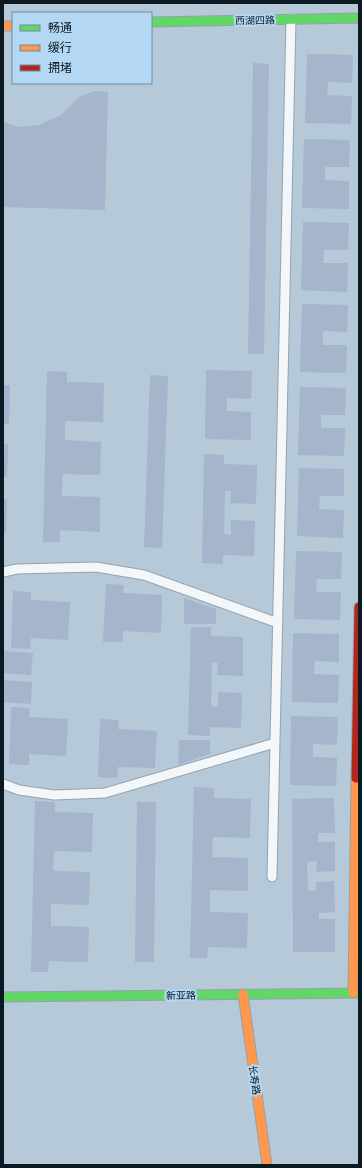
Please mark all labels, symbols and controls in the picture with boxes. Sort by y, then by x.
legend [12,12,152,84]
street label: 西湖四路 [235,14,275,26]
text: 畅通 [48,20,72,34]
text: 缓行 [48,40,72,54]
text: 拥堵 [48,60,72,74]
street label: 新亚路 [166,989,196,1001]
street label: 长寿路 [247,1064,263,1096]

